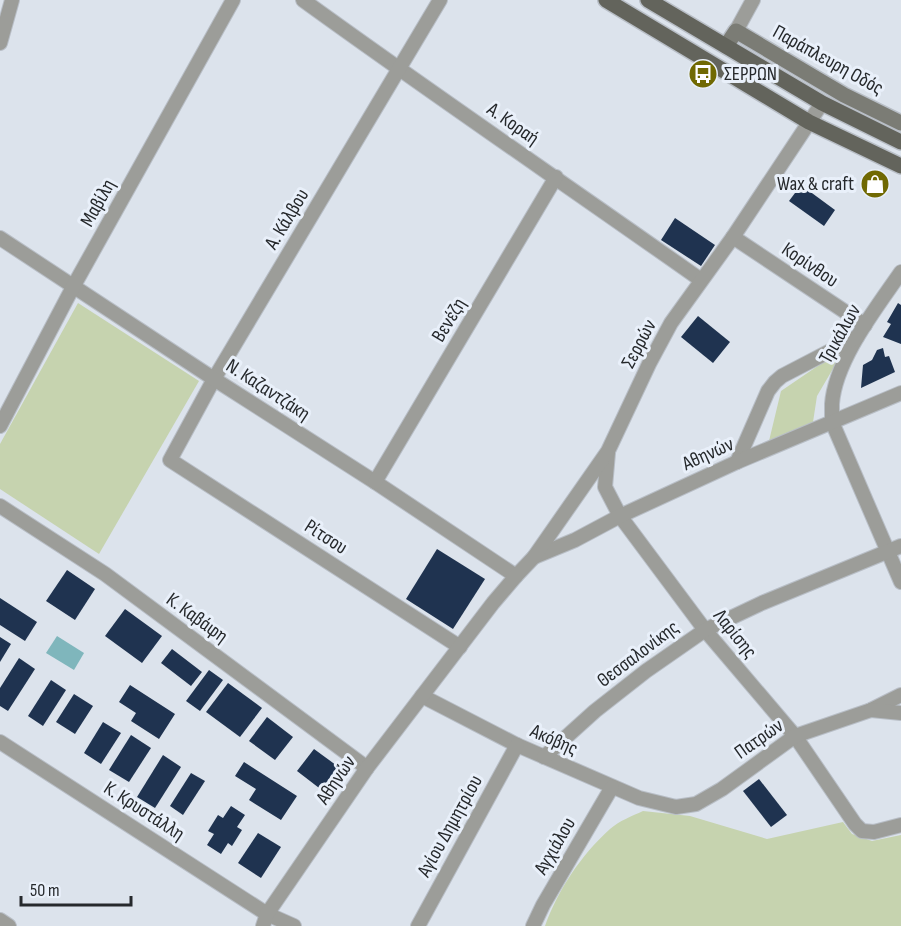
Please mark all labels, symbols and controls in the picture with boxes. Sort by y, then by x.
street label: Παράπλευρη Οδός [768,20,888,100]
bus stop icon: ΣΕΡΡΩΝ [687,58,719,90]
place label: ΣΕΡΡΩΝ [724,62,777,86]
street label: Α. Κοραή [482,97,544,150]
shop icon: Wax & craft [859,168,891,200]
place label: Wax & craft [777,172,854,196]
street label: Μαβίλη [75,175,121,231]
street label: A. Κάλβου [259,184,314,254]
street label: Κορίνθου [777,237,843,293]
street label: Βενέζη [427,294,471,346]
street label: Τρικάλων [814,300,866,368]
street label: Σερρών [616,315,662,372]
street label: Ν. Καζαντζάκη [222,354,314,426]
street label: Αθηνών [678,432,737,476]
street label: Ρίτσου [300,514,352,560]
street label: Κ. Καβάφη [162,588,232,648]
street label: Λαρίσης [707,604,762,663]
street label: Θεσσαλονίκης [592,615,684,693]
street label: Πατρών [730,714,788,764]
street label: Ακόβης [526,719,582,761]
street label: Αθηνών [311,751,361,810]
street label: Αγίου Δημητρίου [412,771,488,882]
street label: Κ. Κρυστάλλη [99,776,189,846]
street label: Αγχιάλου [529,813,581,880]
scale bar [21,869,130,907]
text: 50 m [30,880,60,901]

